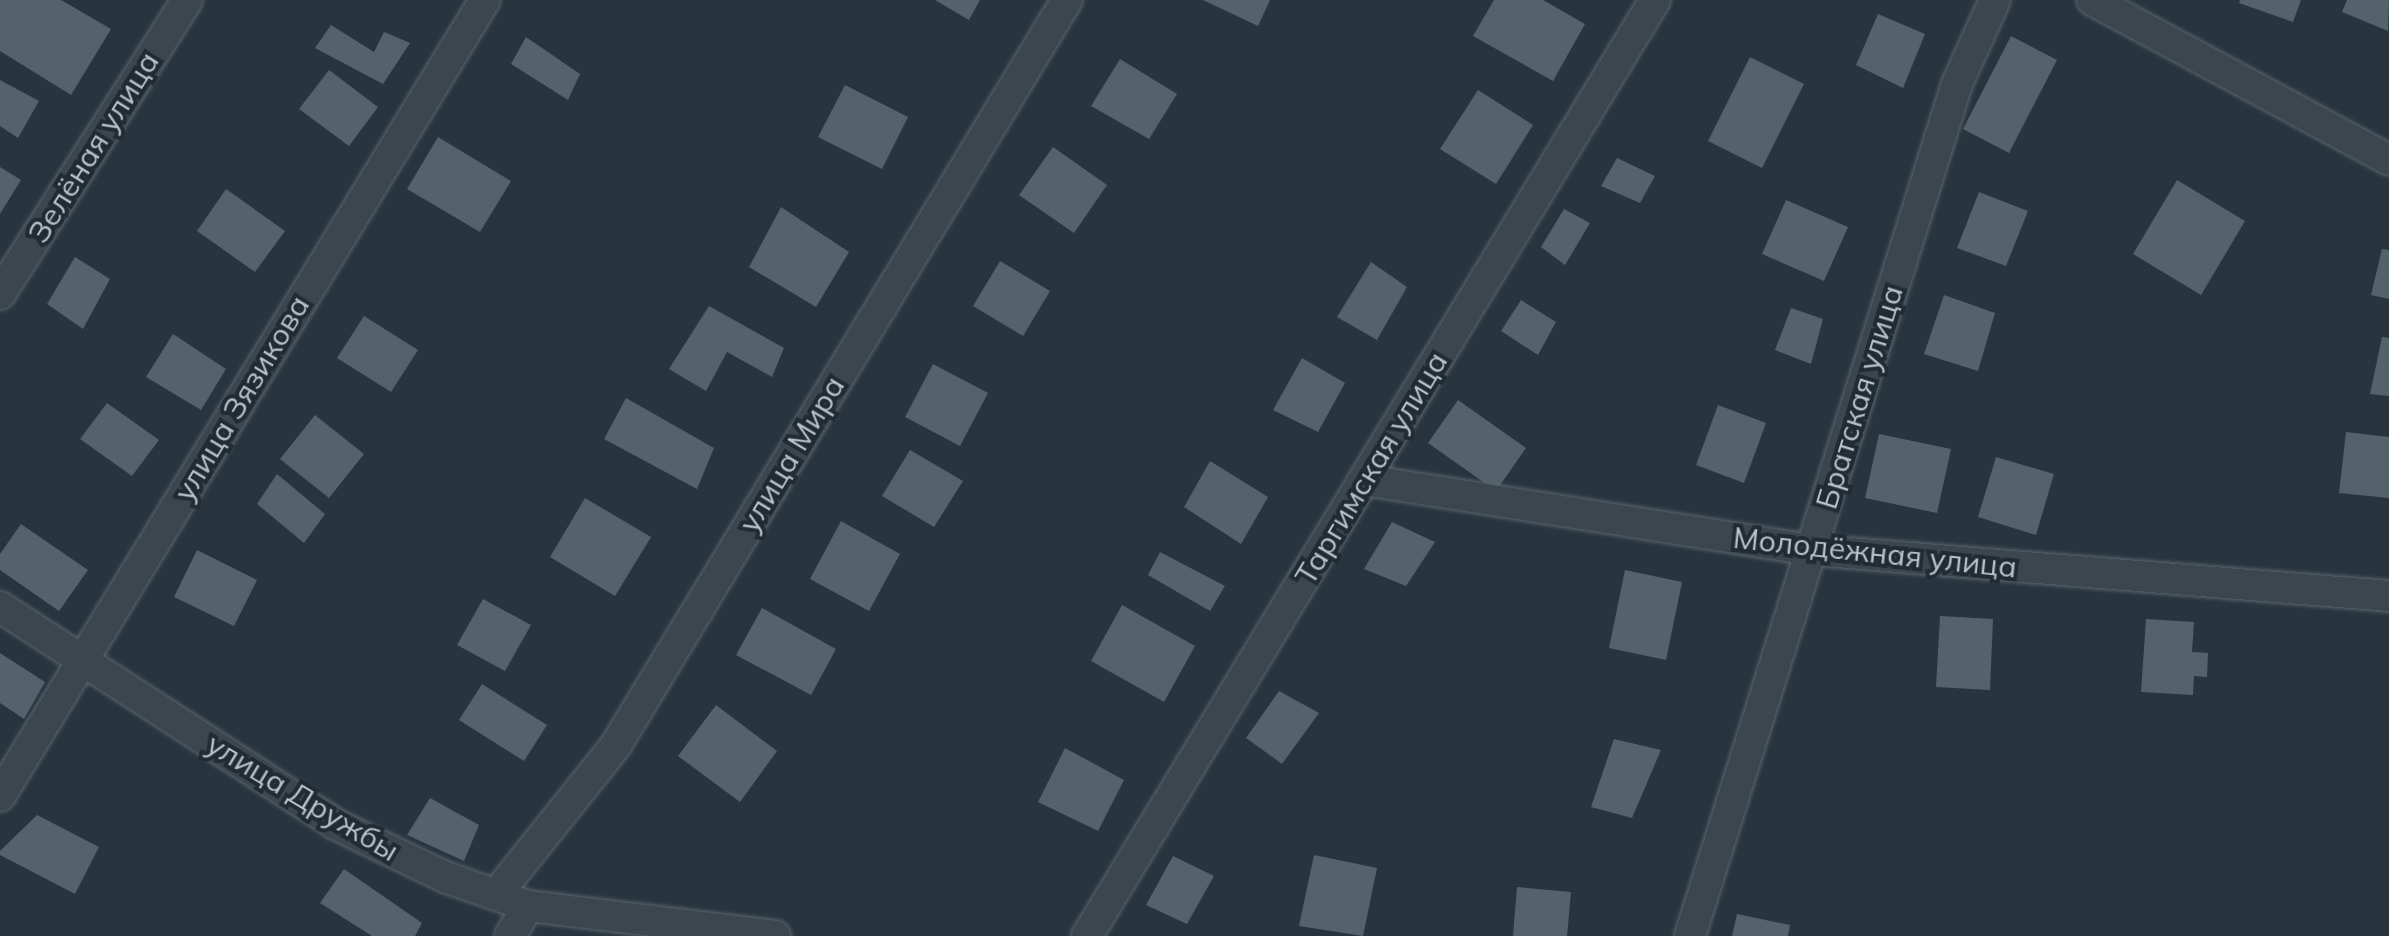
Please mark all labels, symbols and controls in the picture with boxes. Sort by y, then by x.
street label: Зелёная улица [20,45,166,249]
street label: Братская улица [1808,281,1910,513]
street label: улица Зязикова [166,289,316,507]
street label: Таргимская улица [1287,345,1455,591]
street label: улица Мира [730,370,852,538]
street label: Молодёжная улица [1731,519,2019,585]
street label: улица Дружбы [200,726,406,868]

